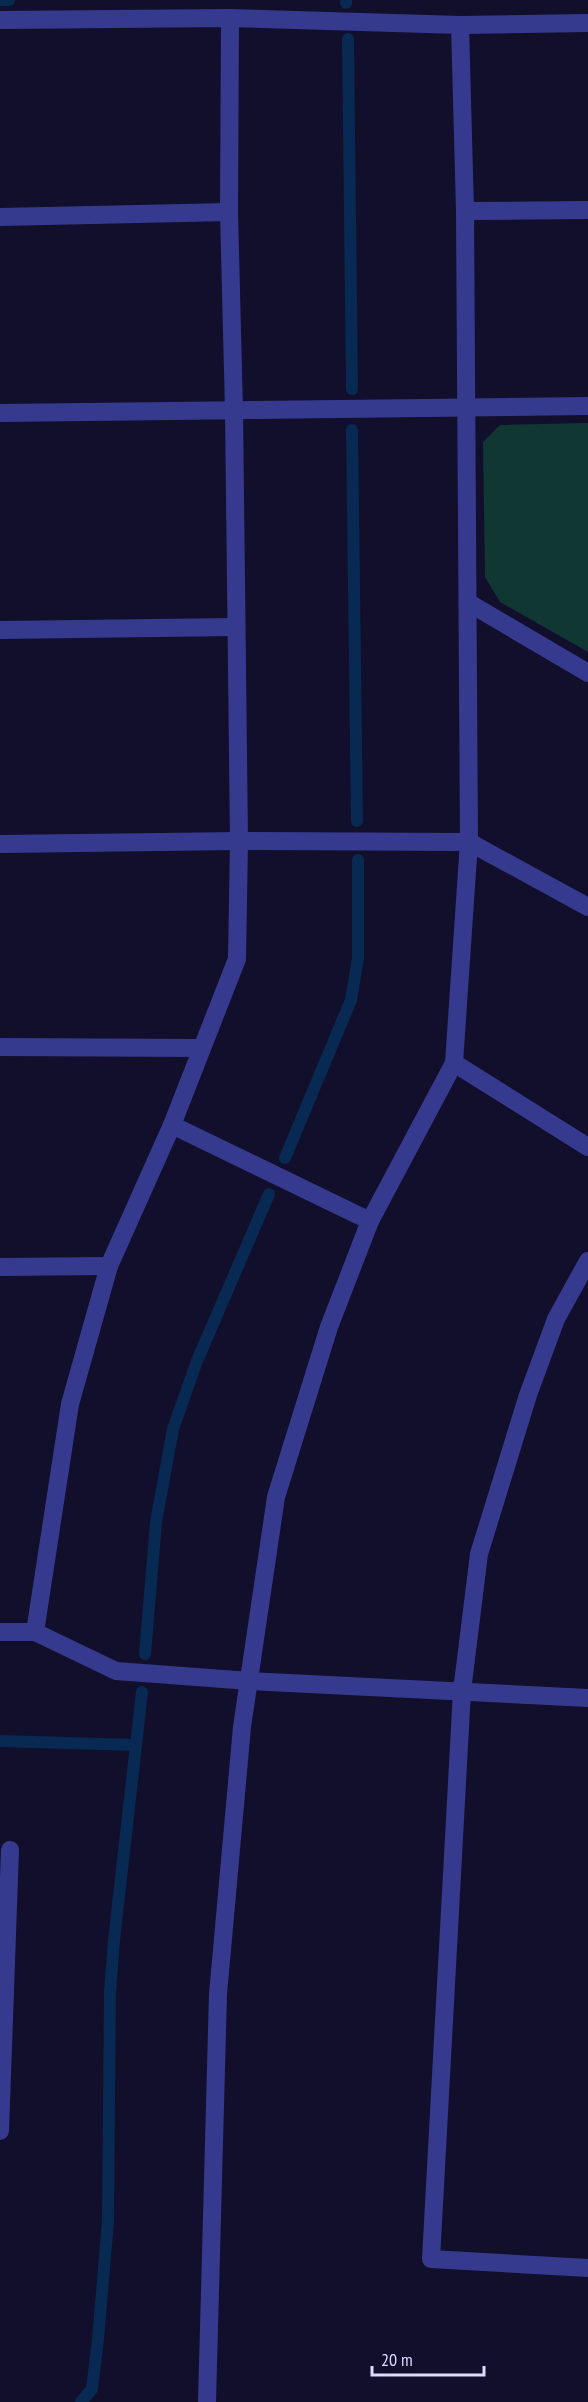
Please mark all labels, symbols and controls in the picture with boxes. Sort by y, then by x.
scale bar [372,2339,484,2377]
text: 20 m [381,2348,413,2371]

